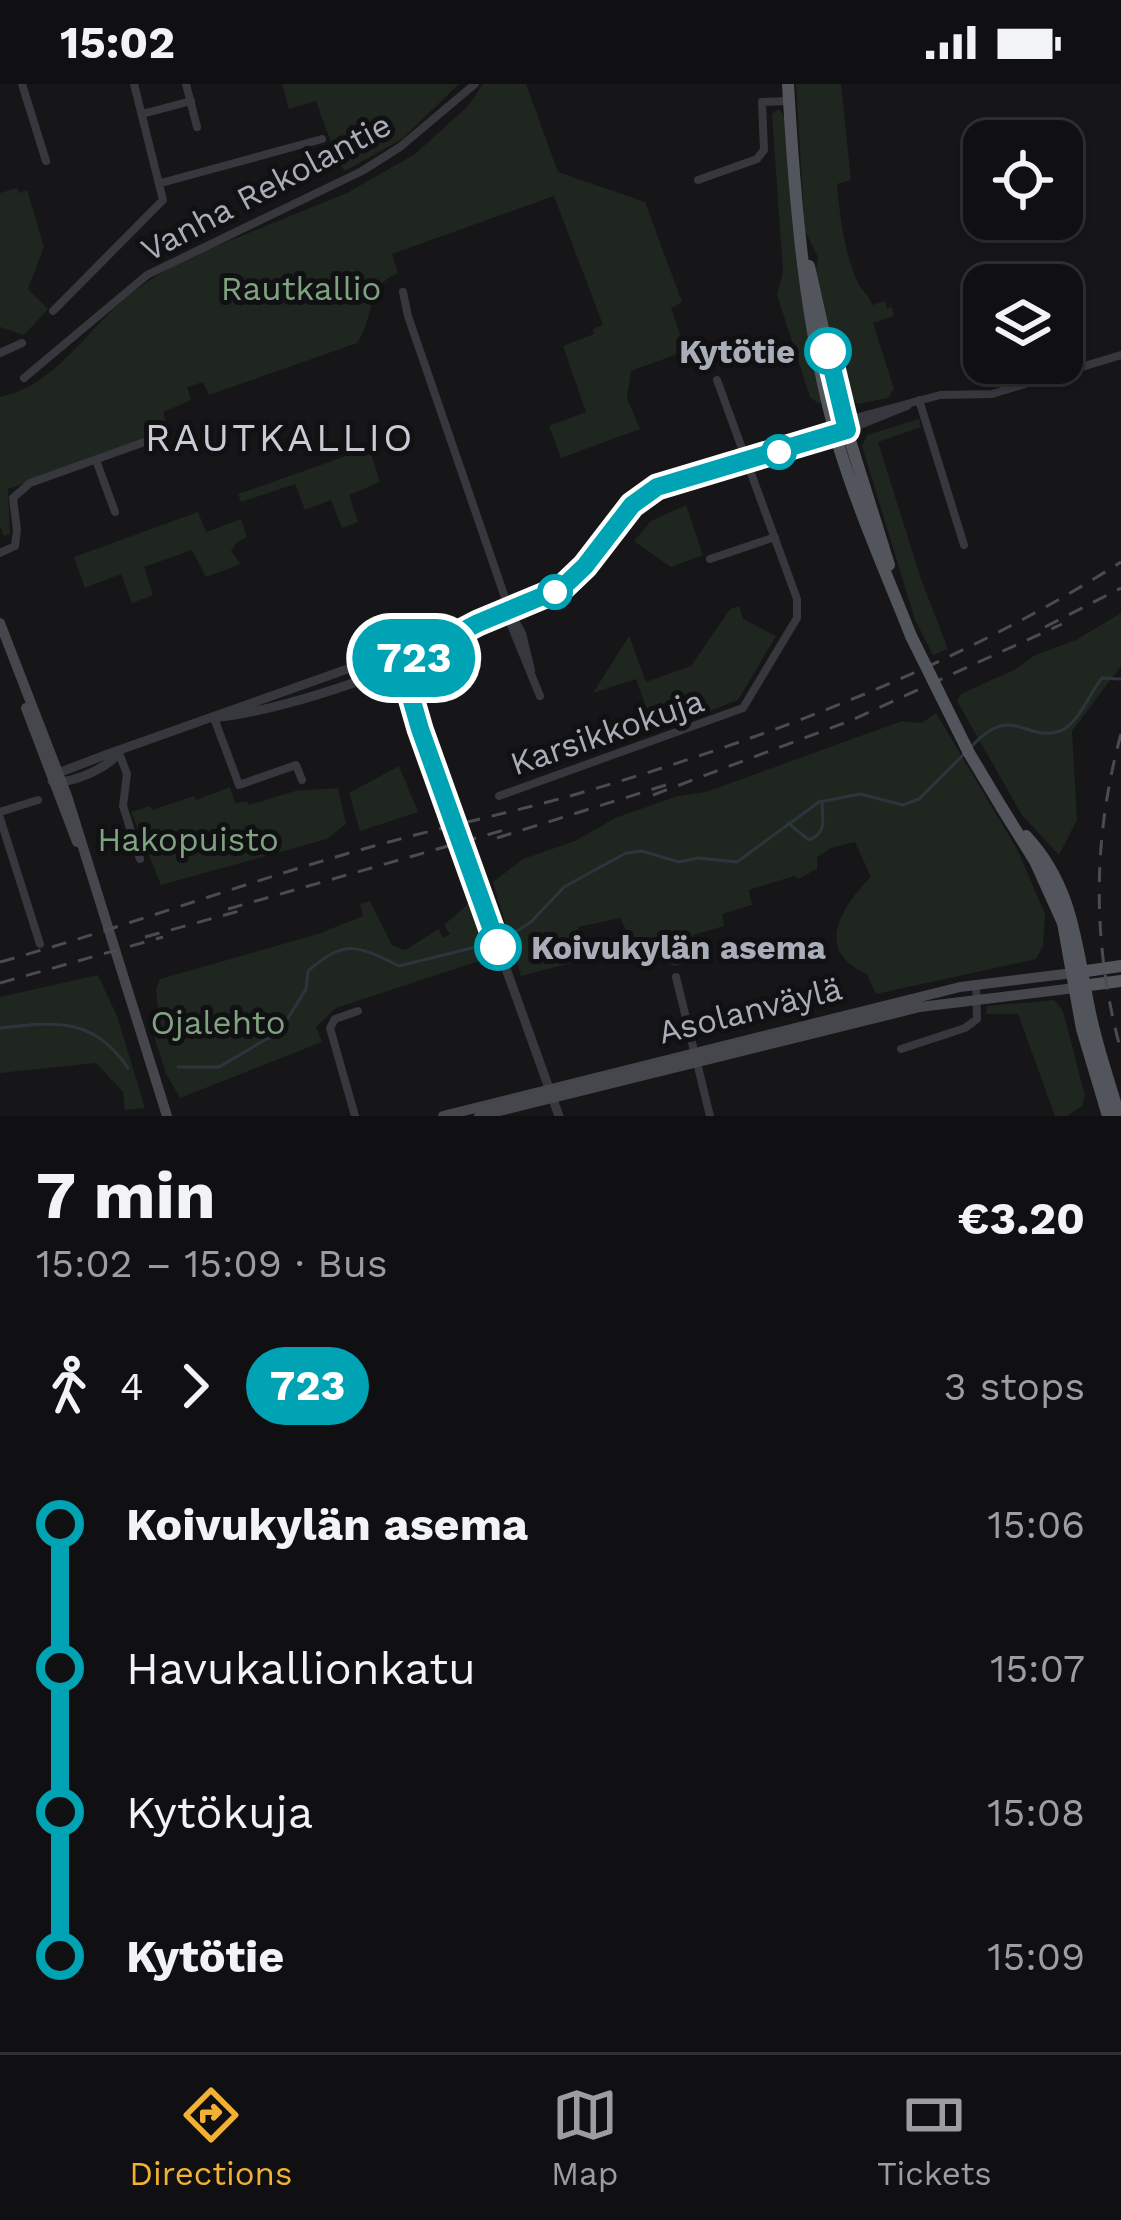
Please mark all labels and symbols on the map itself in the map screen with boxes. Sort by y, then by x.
street label: Vanha Rekolantie [135,105,397,269]
park label: Rautkallio [221,269,381,308]
marker: Kytötie [806,329,850,373]
place label: Kytötie [679,332,795,371]
district label: RAUTKALLIO [145,415,415,460]
unlabelled marker [763,436,795,468]
unlabelled marker [539,576,571,608]
line badge: 723 [345,619,483,697]
street label: Karsikkokuja [505,681,709,783]
park label: Hakopuisto [97,820,279,859]
marker: Koivukylän asema [476,925,520,969]
place label: Koivukylän asema [531,928,826,967]
street label: Asolanväylä [654,968,846,1052]
park label: Ojalehto [151,1003,285,1042]

